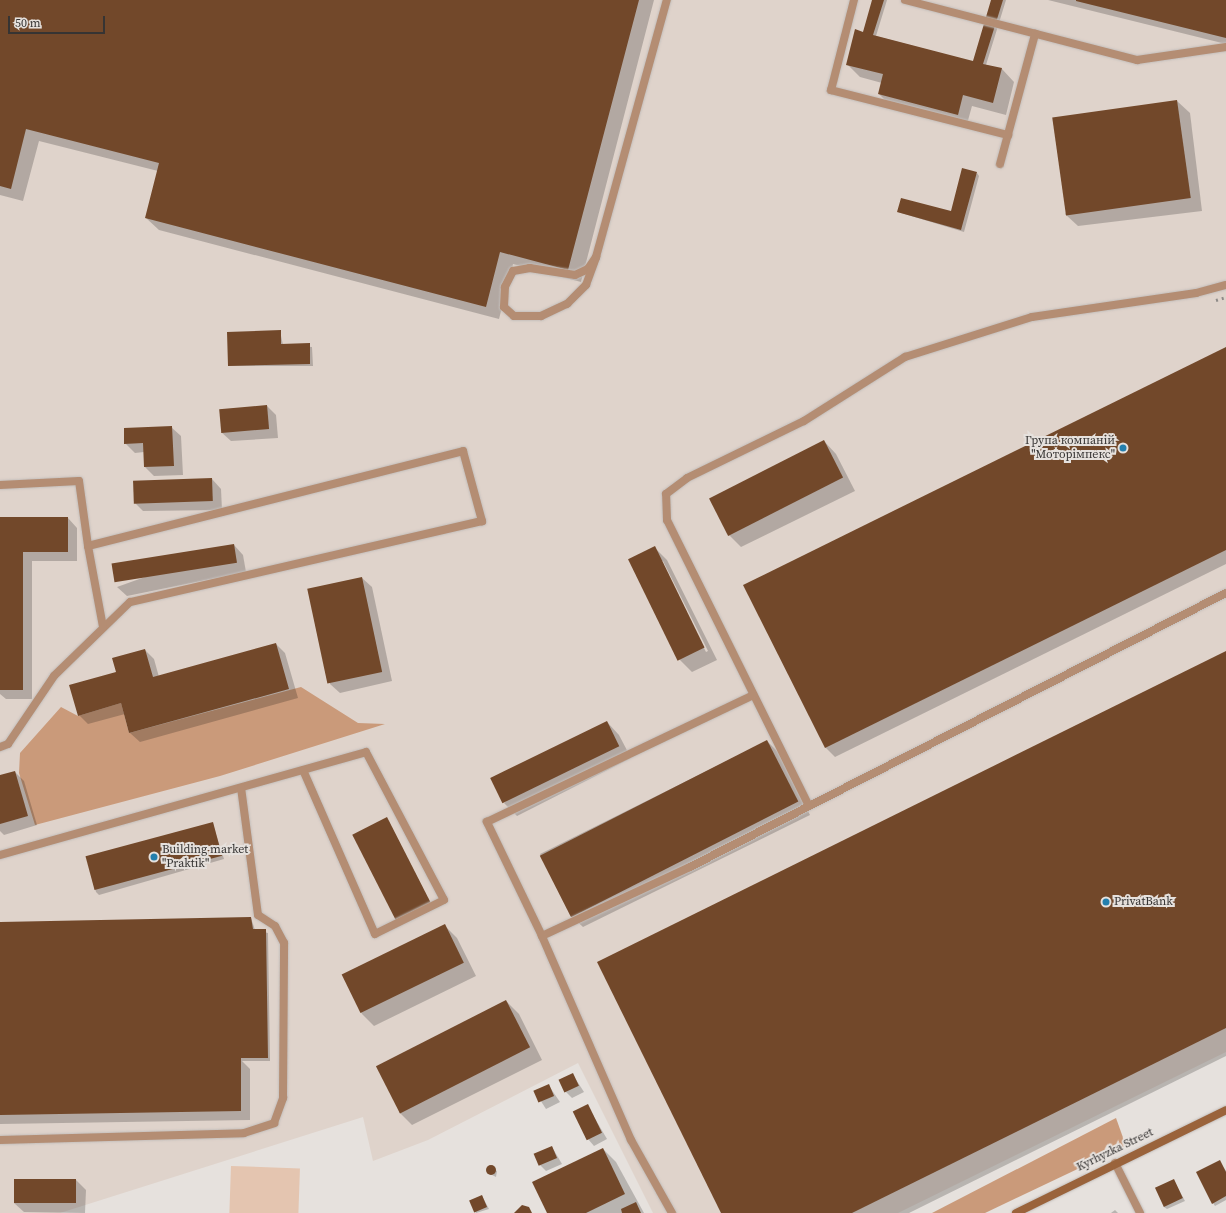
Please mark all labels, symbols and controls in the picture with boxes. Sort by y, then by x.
scale bar [10,8,107,34]
text: 50 m [15,15,41,31]
place label: Група компаній "Моторімпекс" [1025,434,1115,462]
marker: Група компаній "Моторімпекс" [1118,443,1128,453]
place label: Building market "Praktik" [162,843,248,871]
marker: Building market "Praktik" [149,852,159,862]
place label: PrivatBank [1114,895,1173,909]
marker: PrivatBank [1101,897,1111,907]
street label: Kyrhyzka Street [1074,1125,1156,1175]

